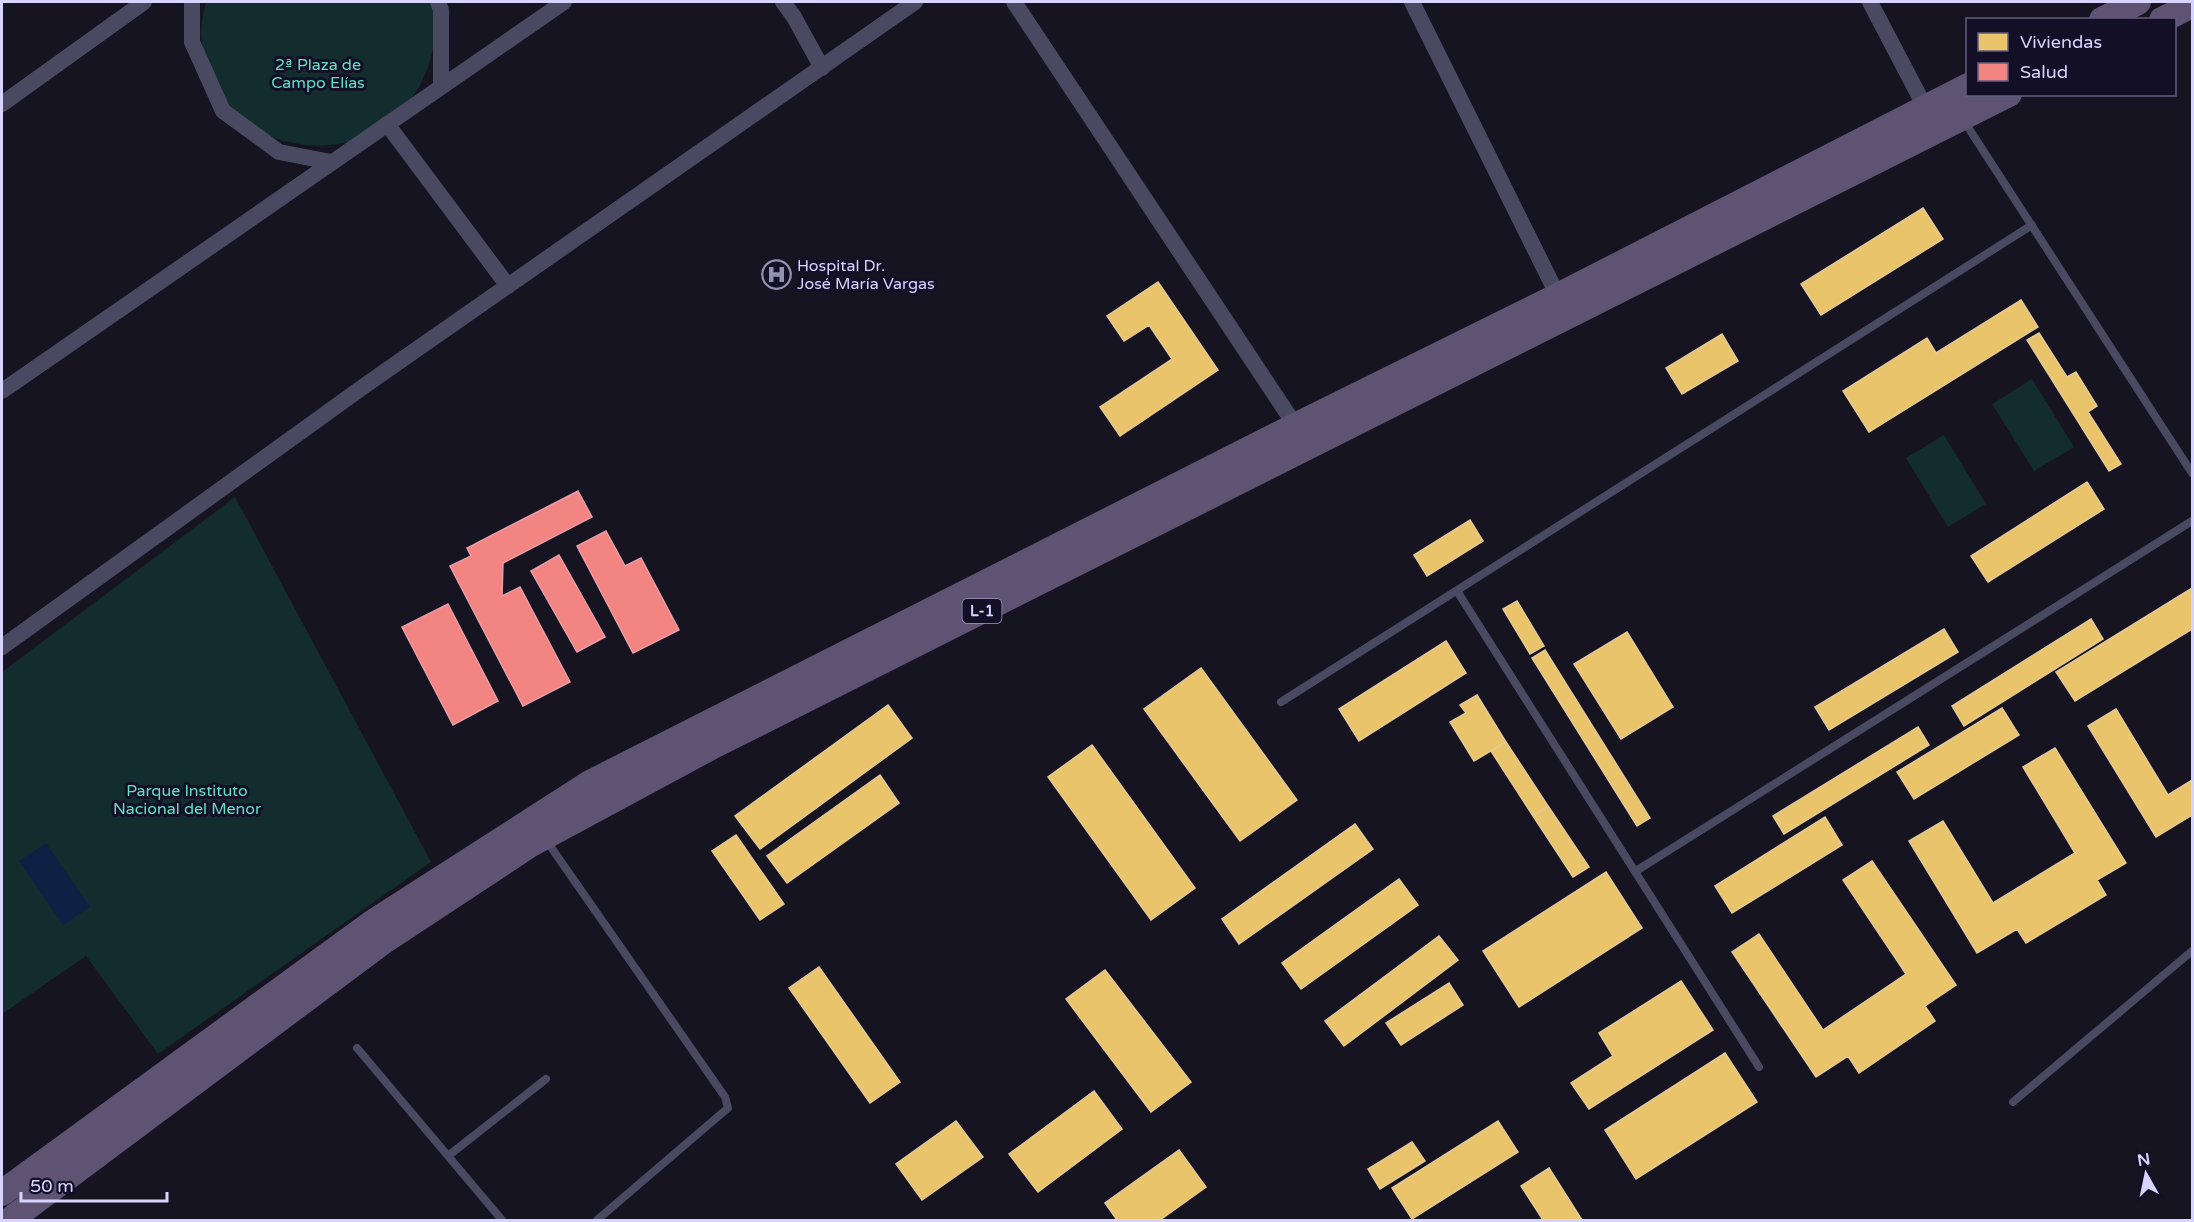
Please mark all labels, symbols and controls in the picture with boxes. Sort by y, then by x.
legend [1966,18,2176,96]
text: Viviendas [2020,31,2102,53]
park label: 2ª Plaza de Campo Elías [271,55,365,93]
text: Salud [2020,61,2068,83]
place label: Hospital Dr. José María Vargas [797,256,935,294]
hospital icon: Hospital Dr. José María Vargas [760,259,792,291]
road number: L-1 [962,599,1002,623]
park label: Parque Instituto Nacional del Menor [113,781,262,819]
north arrow [2116,1144,2176,1204]
text: N [2136,1149,2152,1171]
scale bar [21,1165,166,1203]
text: 50 m [30,1175,74,1197]

